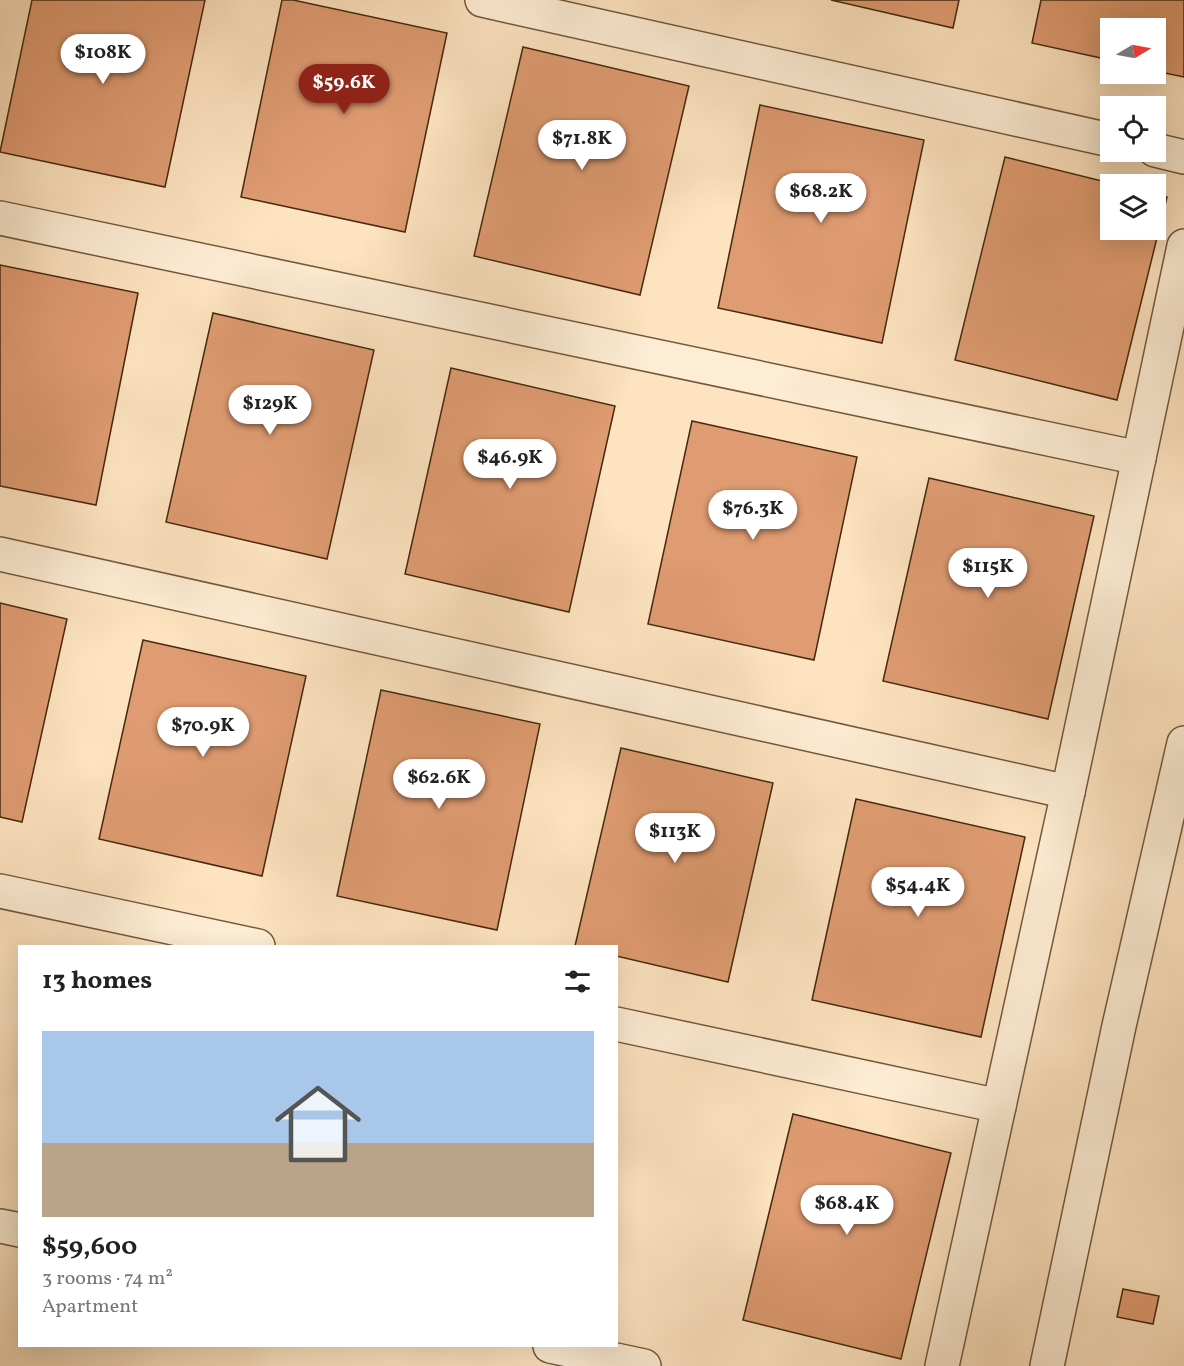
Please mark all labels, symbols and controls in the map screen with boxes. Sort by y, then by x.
north arrow [1100,18,1166,84]
map controls [1100,18,1166,240]
pin: $108K [61,34,145,85]
text: $108K [75,39,131,67]
pin: $59.6K [295,64,393,115]
text: $59.6K [313,69,375,97]
button: locate [1100,96,1166,162]
pin: $71.8K [533,120,631,171]
text: $71.8K [552,125,612,153]
pin: $68.2K [772,173,870,224]
button: layers [1100,174,1166,240]
text: $68.2K [789,178,853,206]
pin: $129K [228,385,312,436]
text: $129K [242,390,298,418]
pin: $46.9K [461,439,559,490]
text: $46.9K [477,444,543,472]
pin: $76.3K [704,490,802,541]
text: $76.3K [722,495,784,523]
pin: $115K [946,548,1030,599]
text: $115K [962,553,1014,581]
pin: $70.9K [154,707,252,758]
text: $70.9K [171,712,235,740]
pin: $62.6K [390,759,488,810]
text: $62.6K [407,764,471,792]
pin: $113K [633,813,717,864]
text: $113K [649,818,701,846]
pin: $54.4K [869,867,967,918]
text: $54.4K [885,872,951,900]
text: 13 homes [42,963,152,999]
icon: filters [561,965,594,998]
icon: home [264,1070,372,1178]
pin: $68.4K [798,1185,896,1236]
text: $68.4K [814,1190,880,1218]
text: $59,600 [42,1229,137,1265]
text: 3 rooms · 74 m² [42,1265,173,1293]
text: Apartment [42,1293,138,1321]

